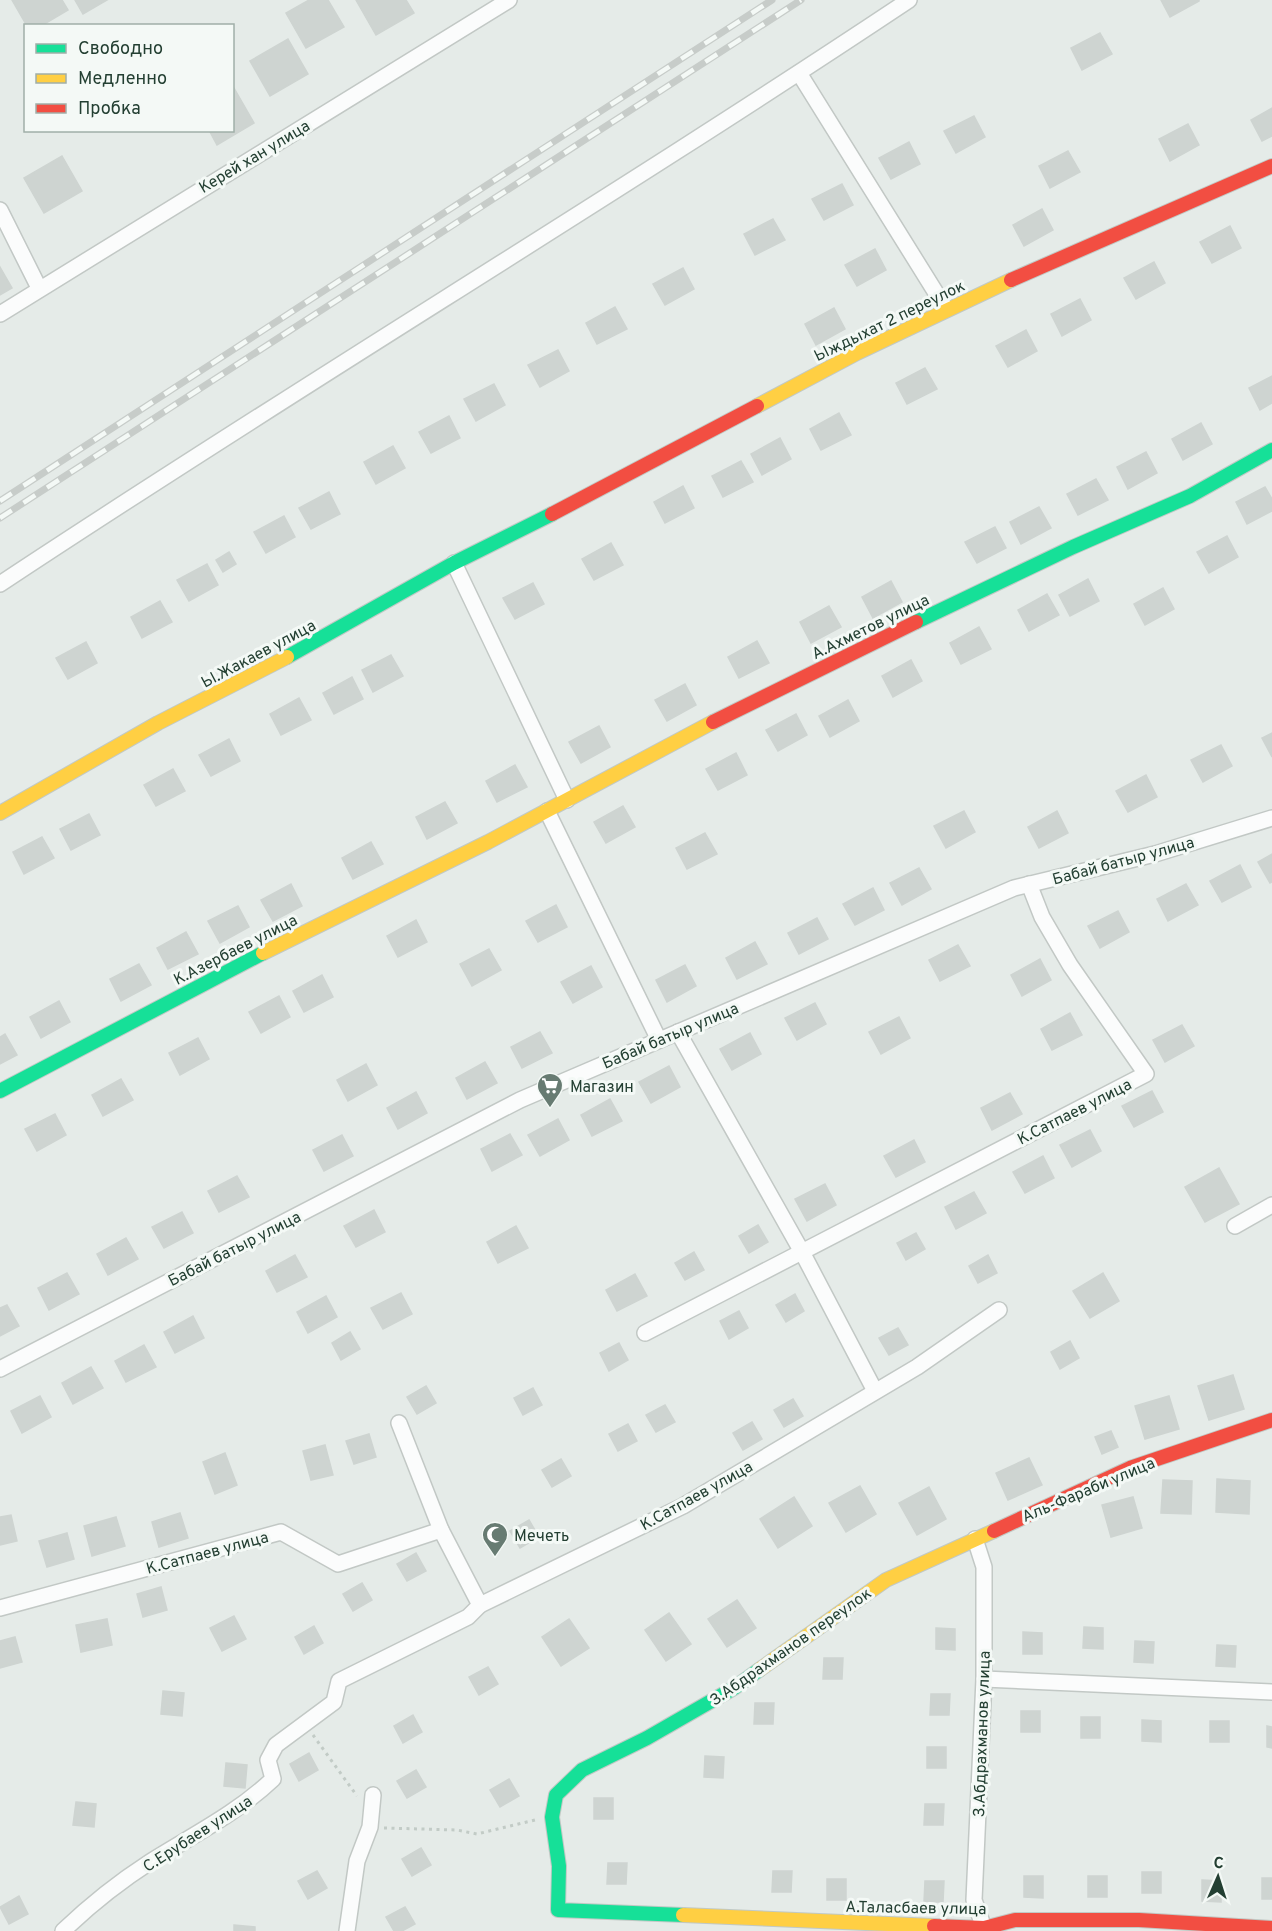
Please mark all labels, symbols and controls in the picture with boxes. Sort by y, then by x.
legend [24,24,234,132]
text: Свободно [78,38,163,61]
text: Медленно [78,68,167,91]
text: Пробка [78,98,141,121]
street label: Керей хан улица [196,117,314,199]
street label: Ыждыхат 2 переулок [811,277,969,367]
street label: А.Ахметов улица [809,591,933,665]
street label: Ы.Жакаев улица [198,616,320,693]
street label: Бабай батыр улица [1050,833,1197,891]
street label: К.Азербаев улица [171,911,301,991]
street label: Бабай батыр улица [600,999,742,1075]
supermarket icon: Магазин [535,1071,565,1109]
street label: К.Сатпаев улица [1014,1075,1135,1150]
place label: Магазин [570,1078,634,1098]
street label: Бабай батыр улица [165,1208,305,1292]
street label: Аль-Фараби улица [1019,1454,1158,1528]
street label: К.Сатпаев улица [637,1458,757,1536]
mosque icon: Мечеть [480,1520,510,1558]
place label: Мечеть [514,1527,569,1547]
street label: К.Сатпаев улица [144,1528,271,1580]
street label: З.Абдрахманов переулок [706,1584,876,1711]
street label: З.Абдрахманов улица [970,1650,996,1818]
street label: С.Ерубаев улица [140,1792,256,1877]
north arrow [1188,1847,1248,1907]
text: С [1213,1854,1224,1874]
street label: А.Таласбаев улица [845,1898,987,1920]

